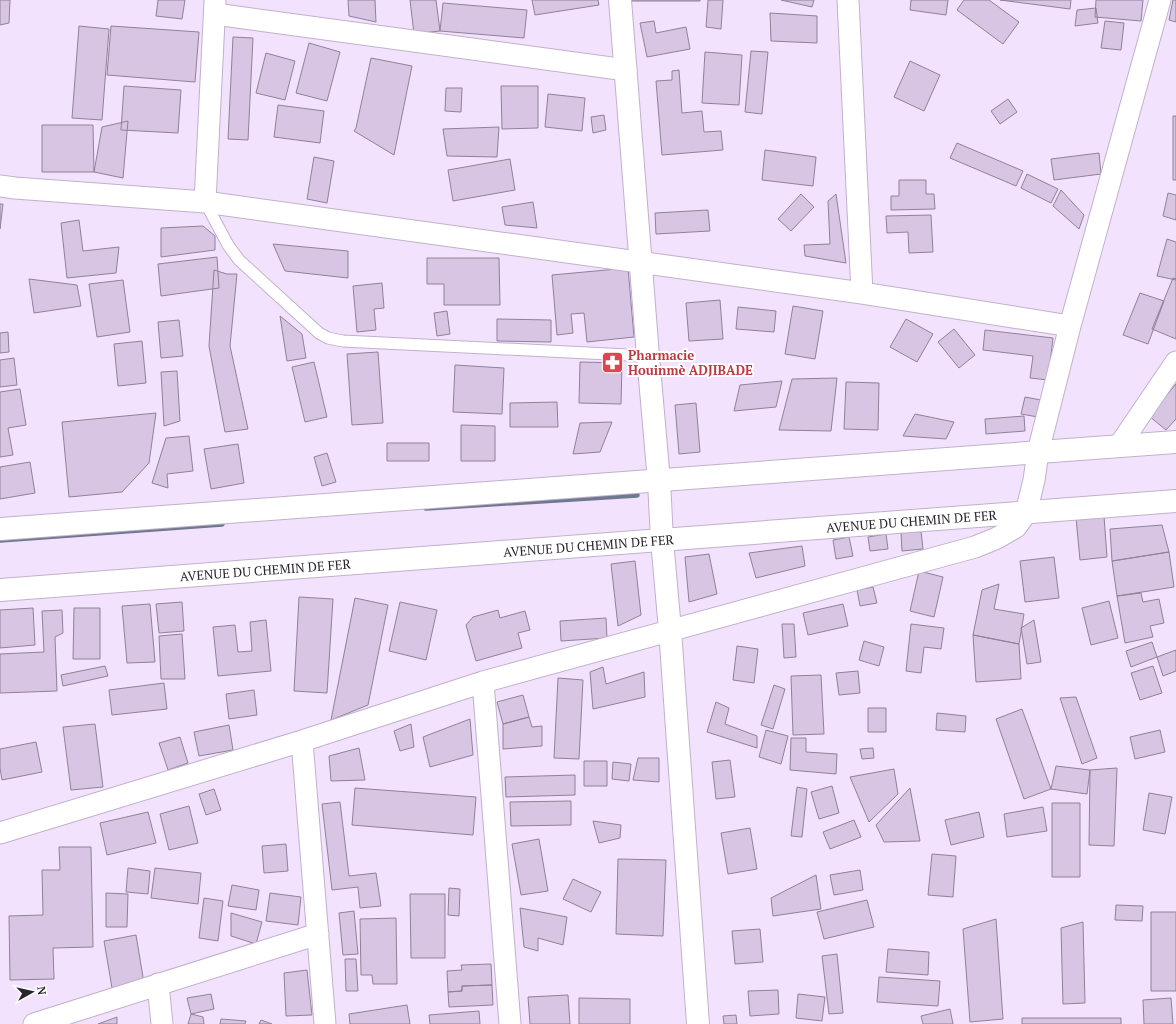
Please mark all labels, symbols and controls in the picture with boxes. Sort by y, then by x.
place label: Pharmacie Houinmè ADJIBADE [628,346,753,379]
pharmacy icon: Pharmacie Houinmè ADJIBADE [600,349,626,375]
street label: AVENUE DU CHEMIN DE FER [825,506,998,536]
street label: AVENUE DU CHEMIN DE FER [502,530,675,561]
street label: AVENUE DU CHEMIN DE FER [179,554,352,585]
north arrow [12,972,52,1012]
text: N [34,986,50,996]

